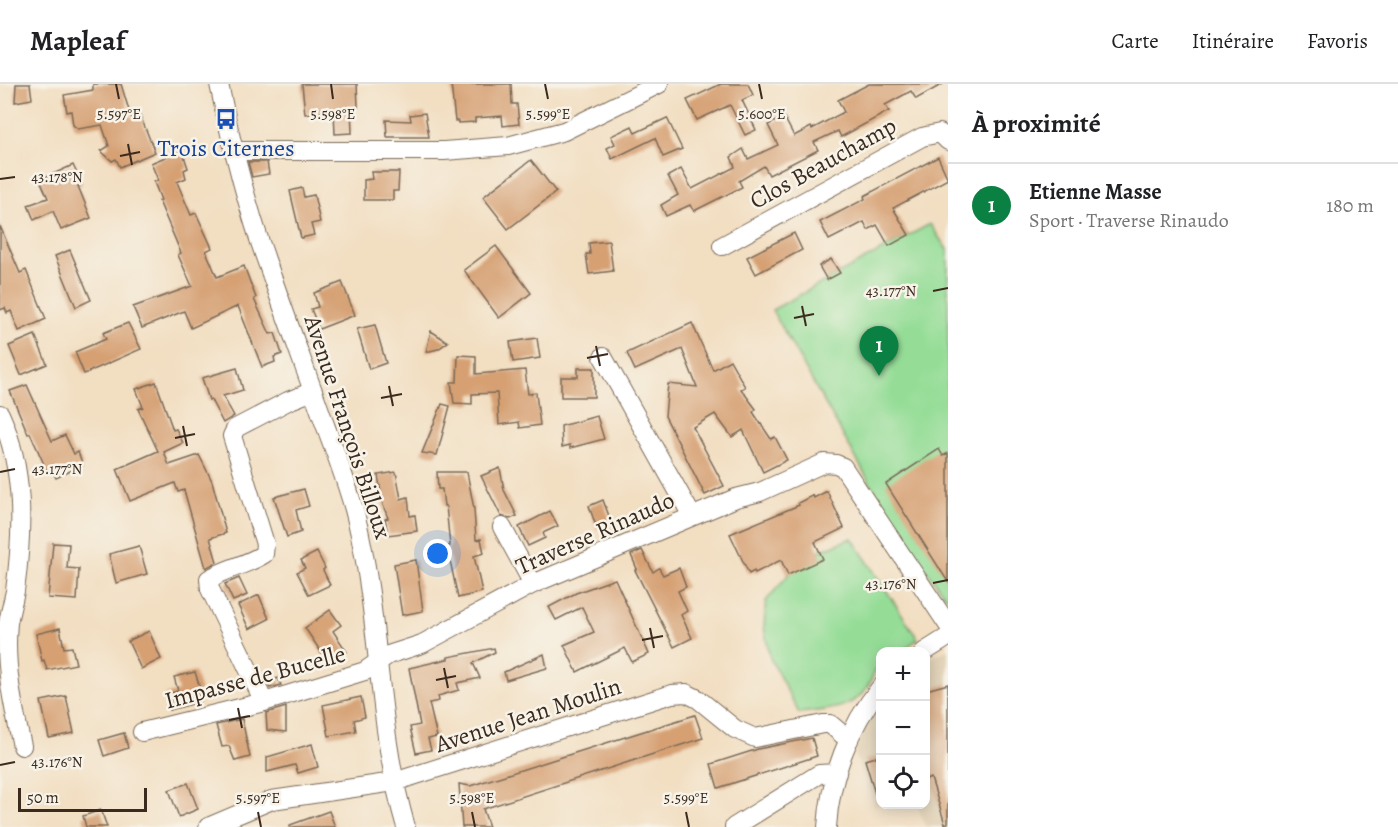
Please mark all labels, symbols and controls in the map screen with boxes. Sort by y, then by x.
text: Mapleaf [30,22,125,60]
text: Carte [1111,27,1159,55]
text: Itinéraire [1192,27,1274,55]
text: Favoris [1307,27,1368,55]
text: 5.597°E [97,104,141,124]
text: 5.598°E [311,104,355,124]
text: 5.599°E [526,104,570,124]
text: 5.600°E [738,104,786,124]
text: À proximité [972,106,1101,141]
bus stop icon: Trois Citernes [214,107,238,131]
street label: Clos Beauchamp [744,109,902,217]
place label: Trois Citernes [157,132,295,164]
text: 43.178°N [31,167,83,187]
text: Etienne Masse [1029,177,1162,207]
text: 1 [988,192,995,219]
text: 180 m [1326,192,1374,219]
text: Sport · Traverse Rinaudo [1029,207,1229,234]
text: 43.177°N [866,281,917,301]
street label: Avenue François Billoux [296,310,399,543]
pin: 1 [860,326,898,376]
text: 43.177°N [32,459,83,479]
street label: Traverse Rinaudo [510,484,680,582]
your location [423,539,452,568]
text: 43.176°N [865,574,917,594]
street label: Impasse de Bucelle [161,638,349,716]
map controls [876,647,930,809]
button: + [876,647,930,701]
street label: Avenue Jean Moulin [430,670,625,760]
button: − [876,701,930,755]
text: 43.176°N [31,752,83,772]
button: locate [876,755,930,809]
scale bar [18,785,147,812]
text: 50 m [27,787,59,809]
text: 5.597°E [236,788,280,808]
text: 5.598°E [450,788,494,808]
text: 5.599°E [664,788,708,808]

